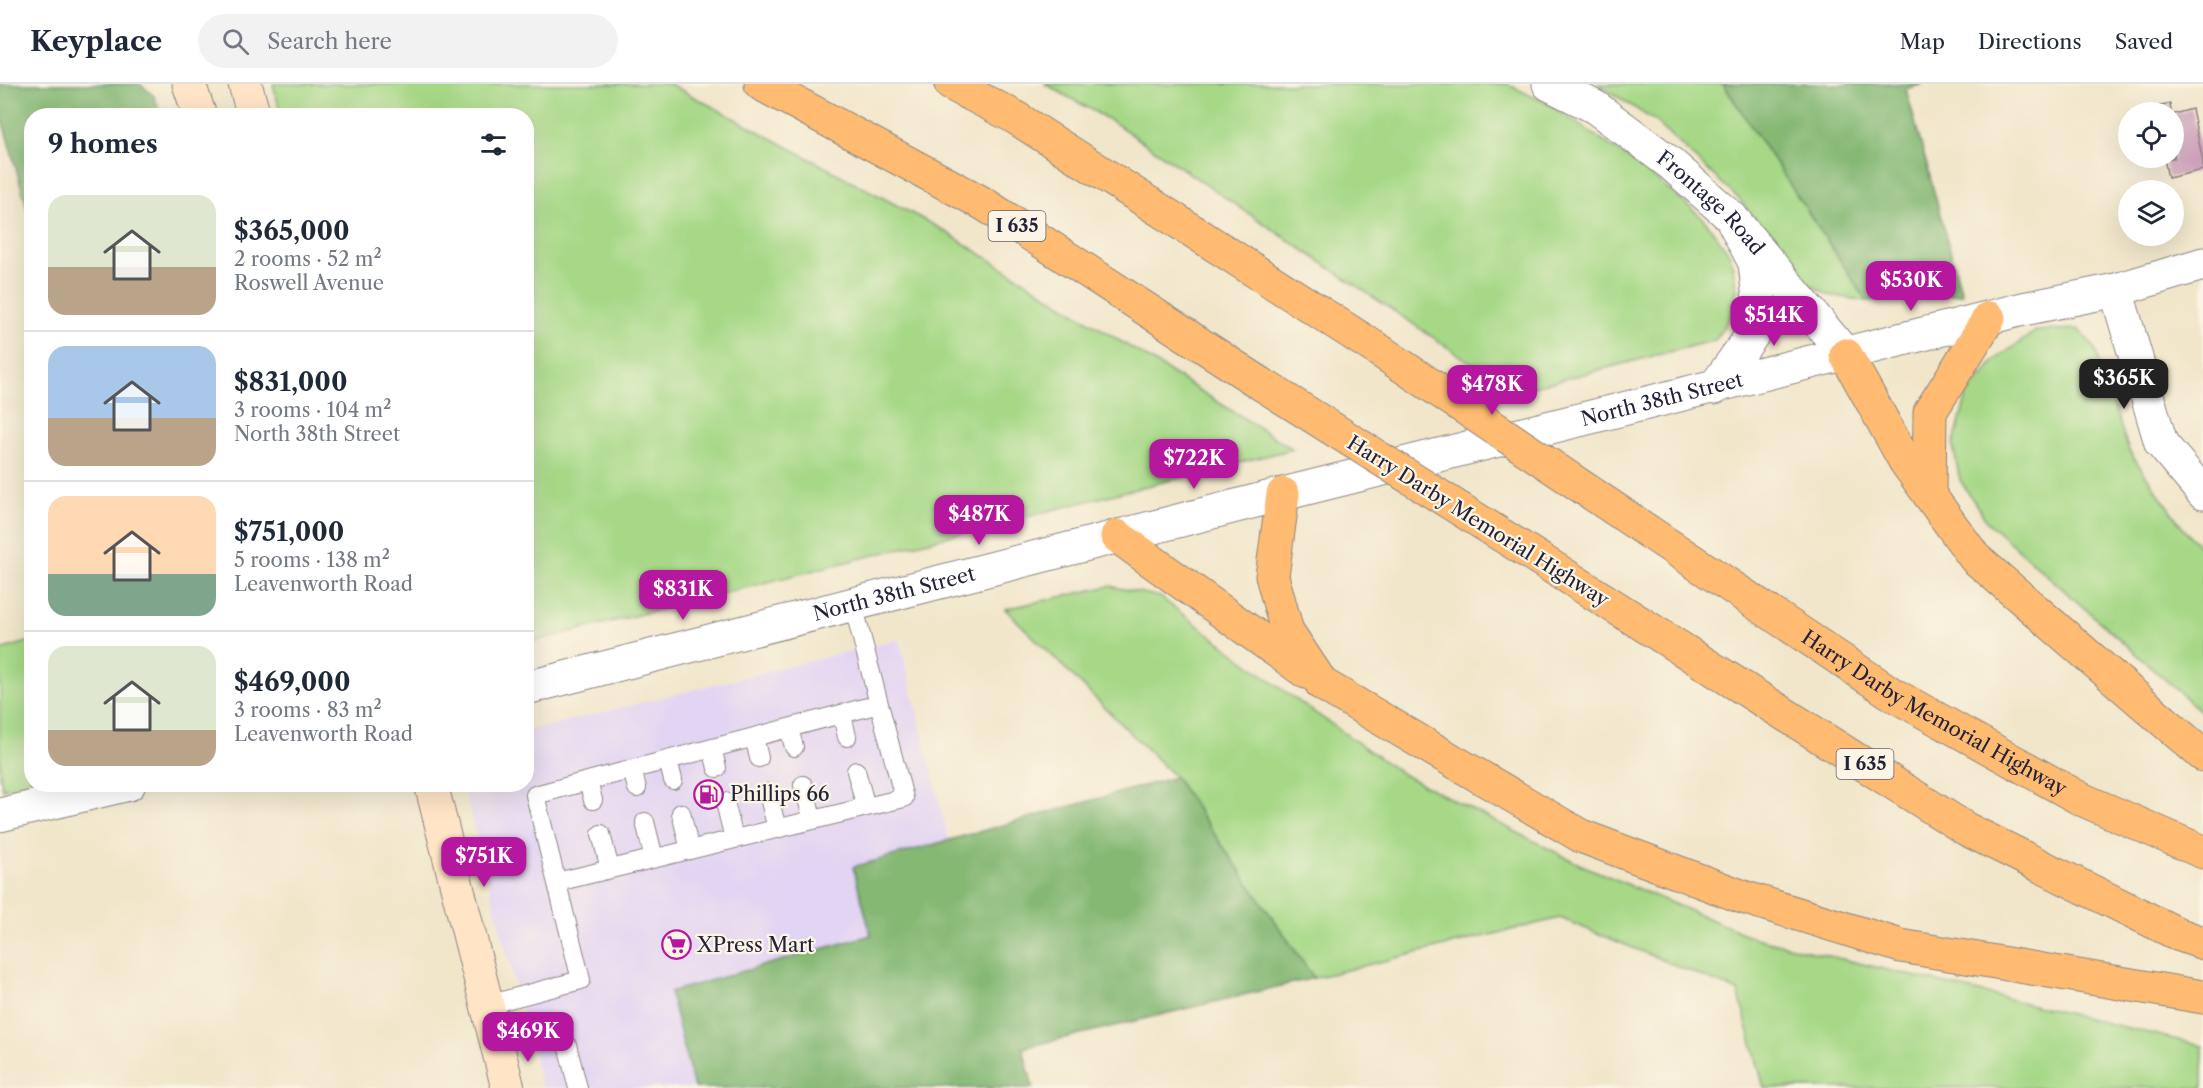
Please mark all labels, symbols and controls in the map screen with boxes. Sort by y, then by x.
search box [198,14,618,68]
text: Keyplace [30,24,162,58]
icon: search [219,25,252,58]
text: Search here [267,28,392,55]
text: Map [1900,29,1945,54]
text: Directions [1978,29,2082,54]
text: Saved [2115,29,2173,54]
map controls [2118,102,2184,246]
button: locate [2118,102,2184,168]
text: 9 homes [48,128,158,160]
icon: filters [477,128,510,161]
street label: Frontage Road [1652,146,1769,260]
button: layers [2118,180,2184,246]
road number: I 635 [988,211,1046,241]
text: $365,000 [234,215,350,247]
icon: home [96,219,168,291]
text: 2 rooms · 52 m² [234,247,382,271]
pin: $530K [1869,261,1953,312]
text: $530K [1880,268,1942,292]
text: Roswell Avenue [234,271,384,295]
pin: $514K [1732,296,1816,347]
text: $514K [1744,303,1804,327]
pin: $365K [2082,359,2166,410]
pin: $478K [1450,365,1534,416]
text: $831,000 [234,366,347,398]
text: $365K [2093,366,2155,390]
street label: North 38th Street [1578,367,1745,431]
icon: home [96,370,168,442]
text: $478K [1461,372,1523,396]
text: 3 rooms · 104 m² [234,398,391,422]
text: North 38th Street [234,422,400,446]
street label: Harry Darby Memorial Highway [1343,430,1614,612]
pin: $722K [1152,439,1236,490]
text: $722K [1163,446,1225,470]
pin: $487K [937,495,1021,546]
text: $487K [948,502,1010,526]
text: $751,000 [234,516,344,548]
icon: home [96,520,168,592]
text: 5 rooms · 138 m² [234,548,390,572]
street label: North 38th Street [811,561,978,626]
pin: $831K [641,570,725,621]
text: Leavenworth Road [234,572,413,596]
text: $831K [653,577,713,601]
street label: Harry Darby Memorial Highway [1797,625,2072,801]
text: $469,000 [234,666,350,698]
icon: home [96,670,168,742]
text: 3 rooms · 83 m² [234,698,382,722]
text: Leavenworth Road [234,722,413,746]
road number: I 635 [1836,749,1894,779]
fuel station icon: Phillips 66 [693,778,725,810]
place label: Phillips 66 [730,782,830,806]
pin: $751K [442,837,526,888]
text: $751K [455,844,513,868]
supermarket icon: XPress Mart [660,929,692,961]
place label: XPress Mart [696,933,814,957]
pin: $469K [486,1012,570,1063]
text: $469K [497,1019,559,1043]

